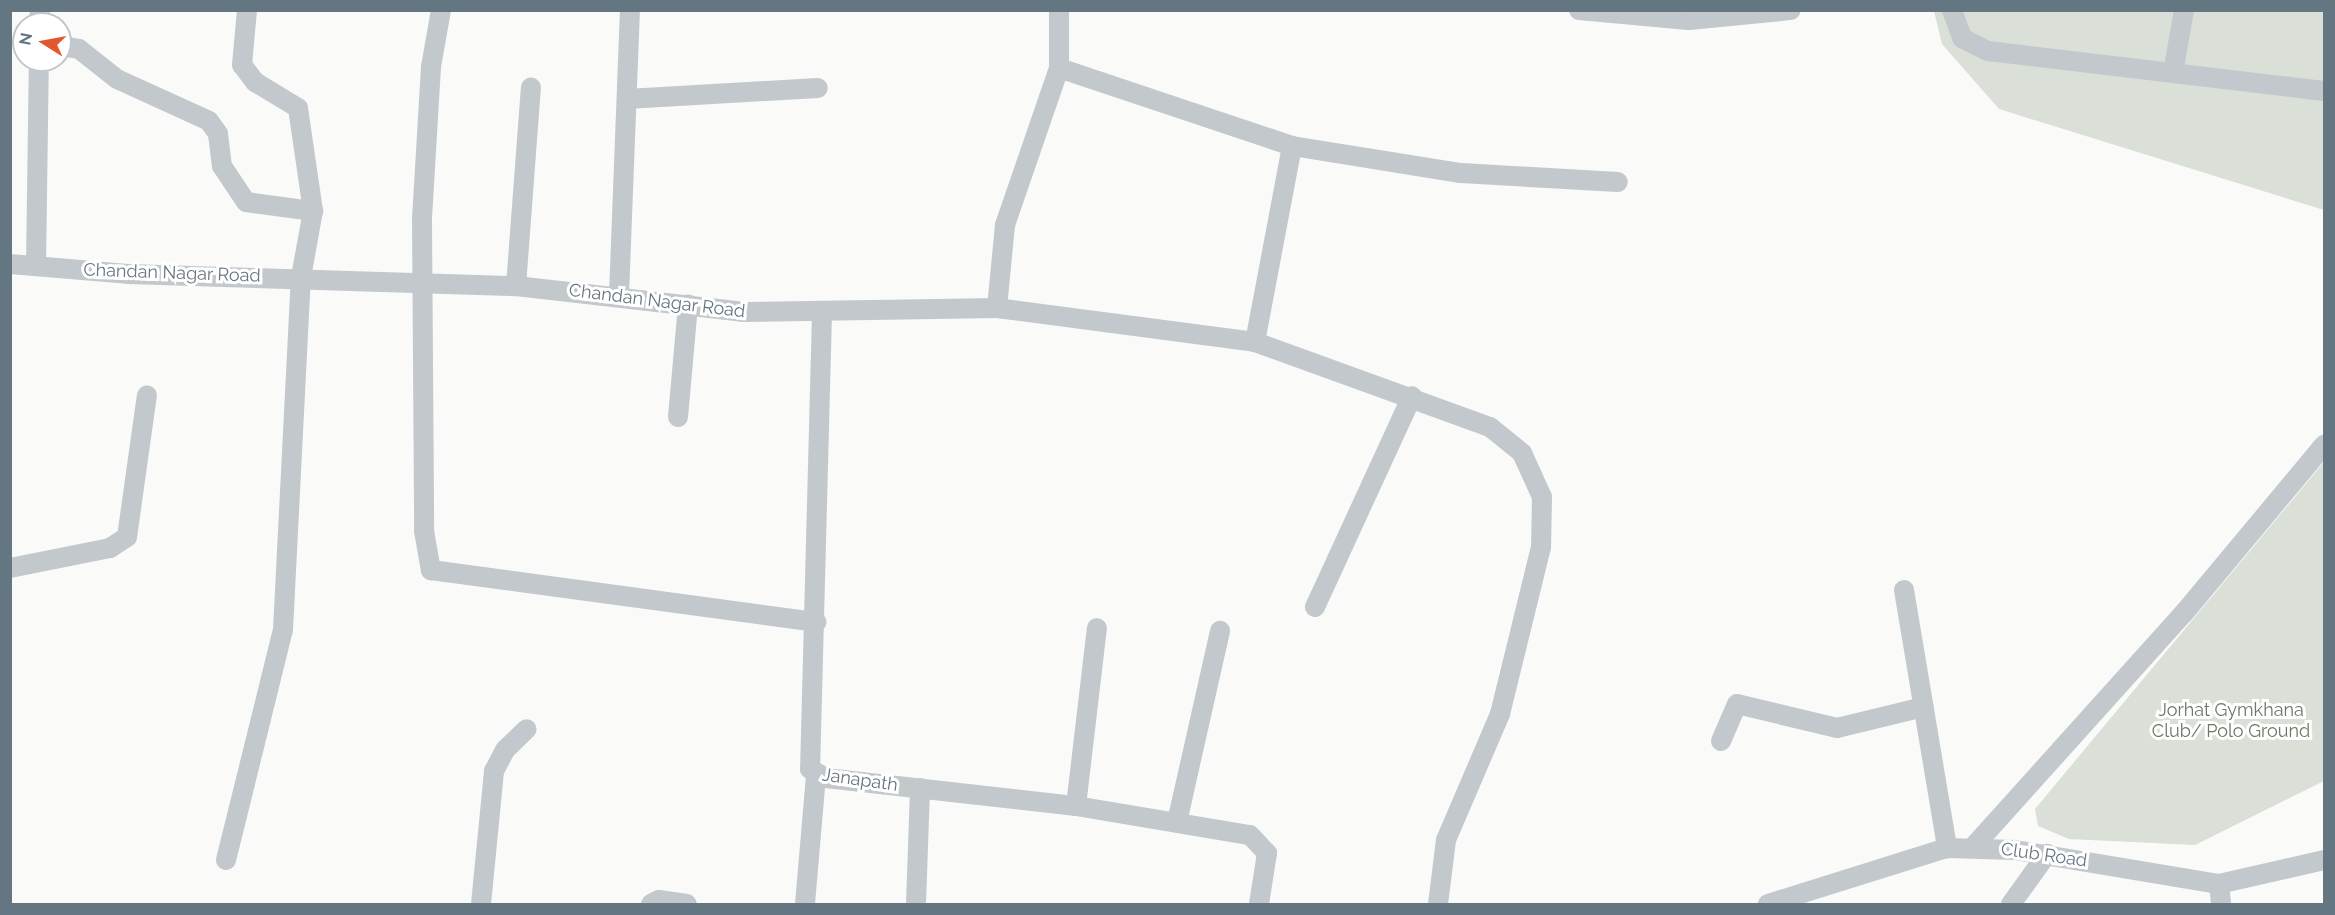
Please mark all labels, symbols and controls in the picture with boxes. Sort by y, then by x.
north arrow [12,12,72,72]
text: N [15,31,36,47]
street label: Chandan Nagar Road [83,259,261,287]
street label: Chandan Nagar Road [567,279,747,323]
park label: Jorhat Gymkhana Club/ Polo Ground [2152,700,2310,742]
street label: Janapath [821,764,899,796]
street label: Club Road [2000,838,2088,872]

